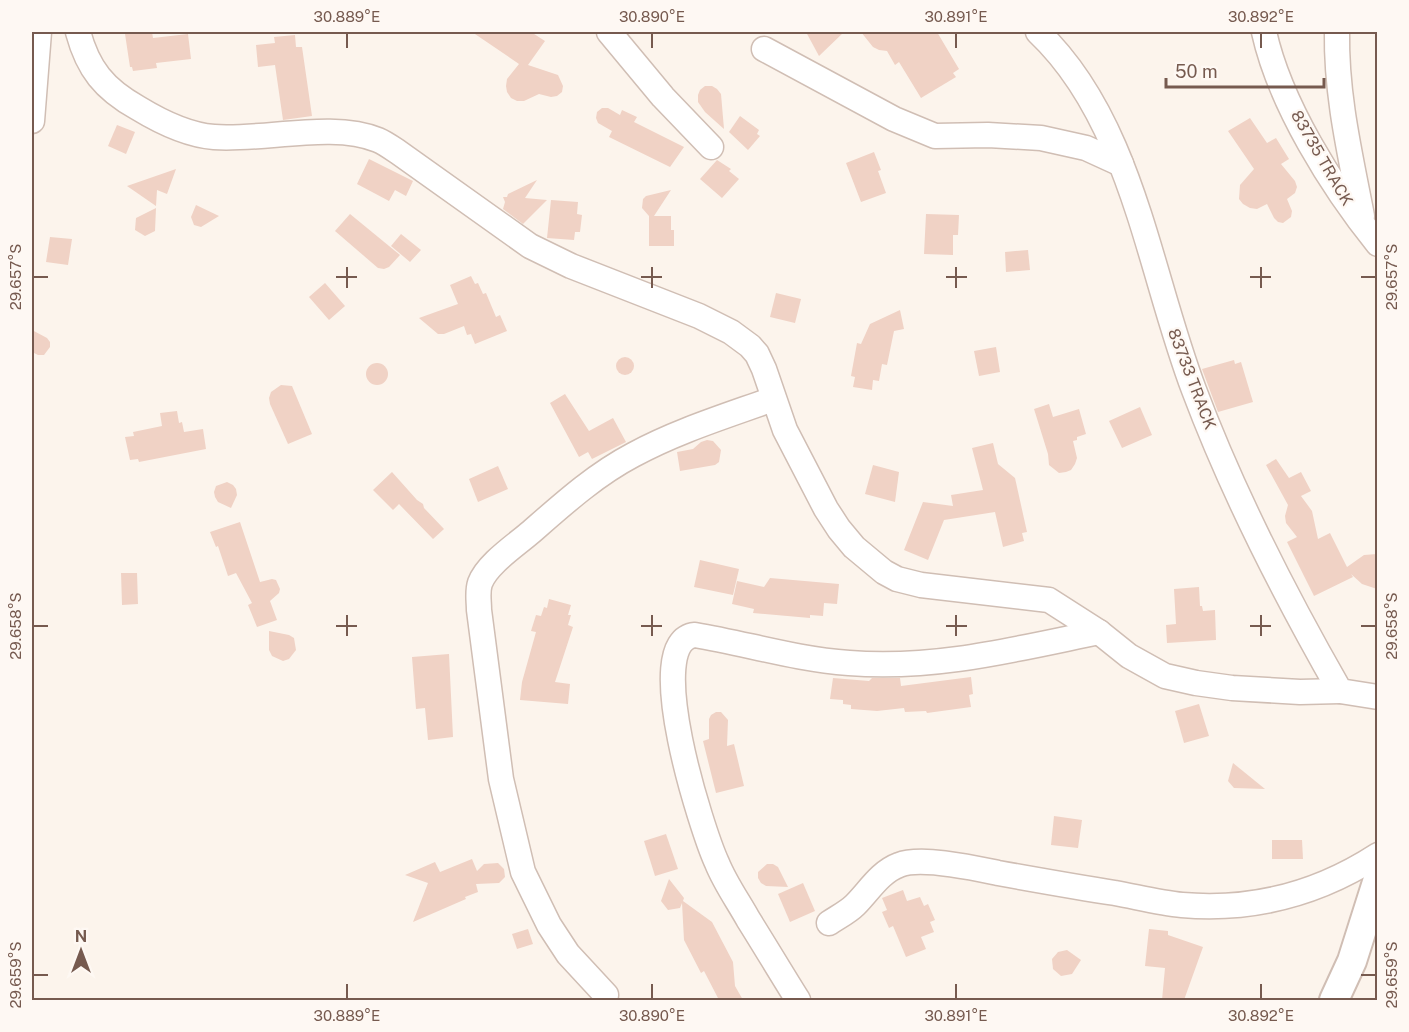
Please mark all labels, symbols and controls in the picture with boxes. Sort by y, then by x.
text: 30.889°E [314,8,380,25]
text: 30.890°E [619,8,685,25]
text: 30.891°E [924,8,988,25]
text: 30.892°E [1228,8,1294,25]
scale bar [1166,51,1324,89]
text: 50 m [1175,61,1218,82]
street label: 83735 TRACK [1287,107,1357,209]
text: 29.657°S [7,244,24,310]
text: 29.657°S [1383,244,1400,310]
street label: 83733 TRACK [1164,326,1220,432]
text: 29.658°S [7,592,24,660]
text: 29.658°S [1383,592,1400,660]
north arrow [51,921,111,981]
text: N [75,927,87,946]
text: 29.659°S [7,942,24,1009]
text: 29.659°S [1383,942,1400,1009]
text: 30.889°E [314,1007,380,1024]
text: 30.890°E [619,1007,685,1024]
text: 30.891°E [924,1007,988,1024]
text: 30.892°E [1228,1007,1294,1024]

